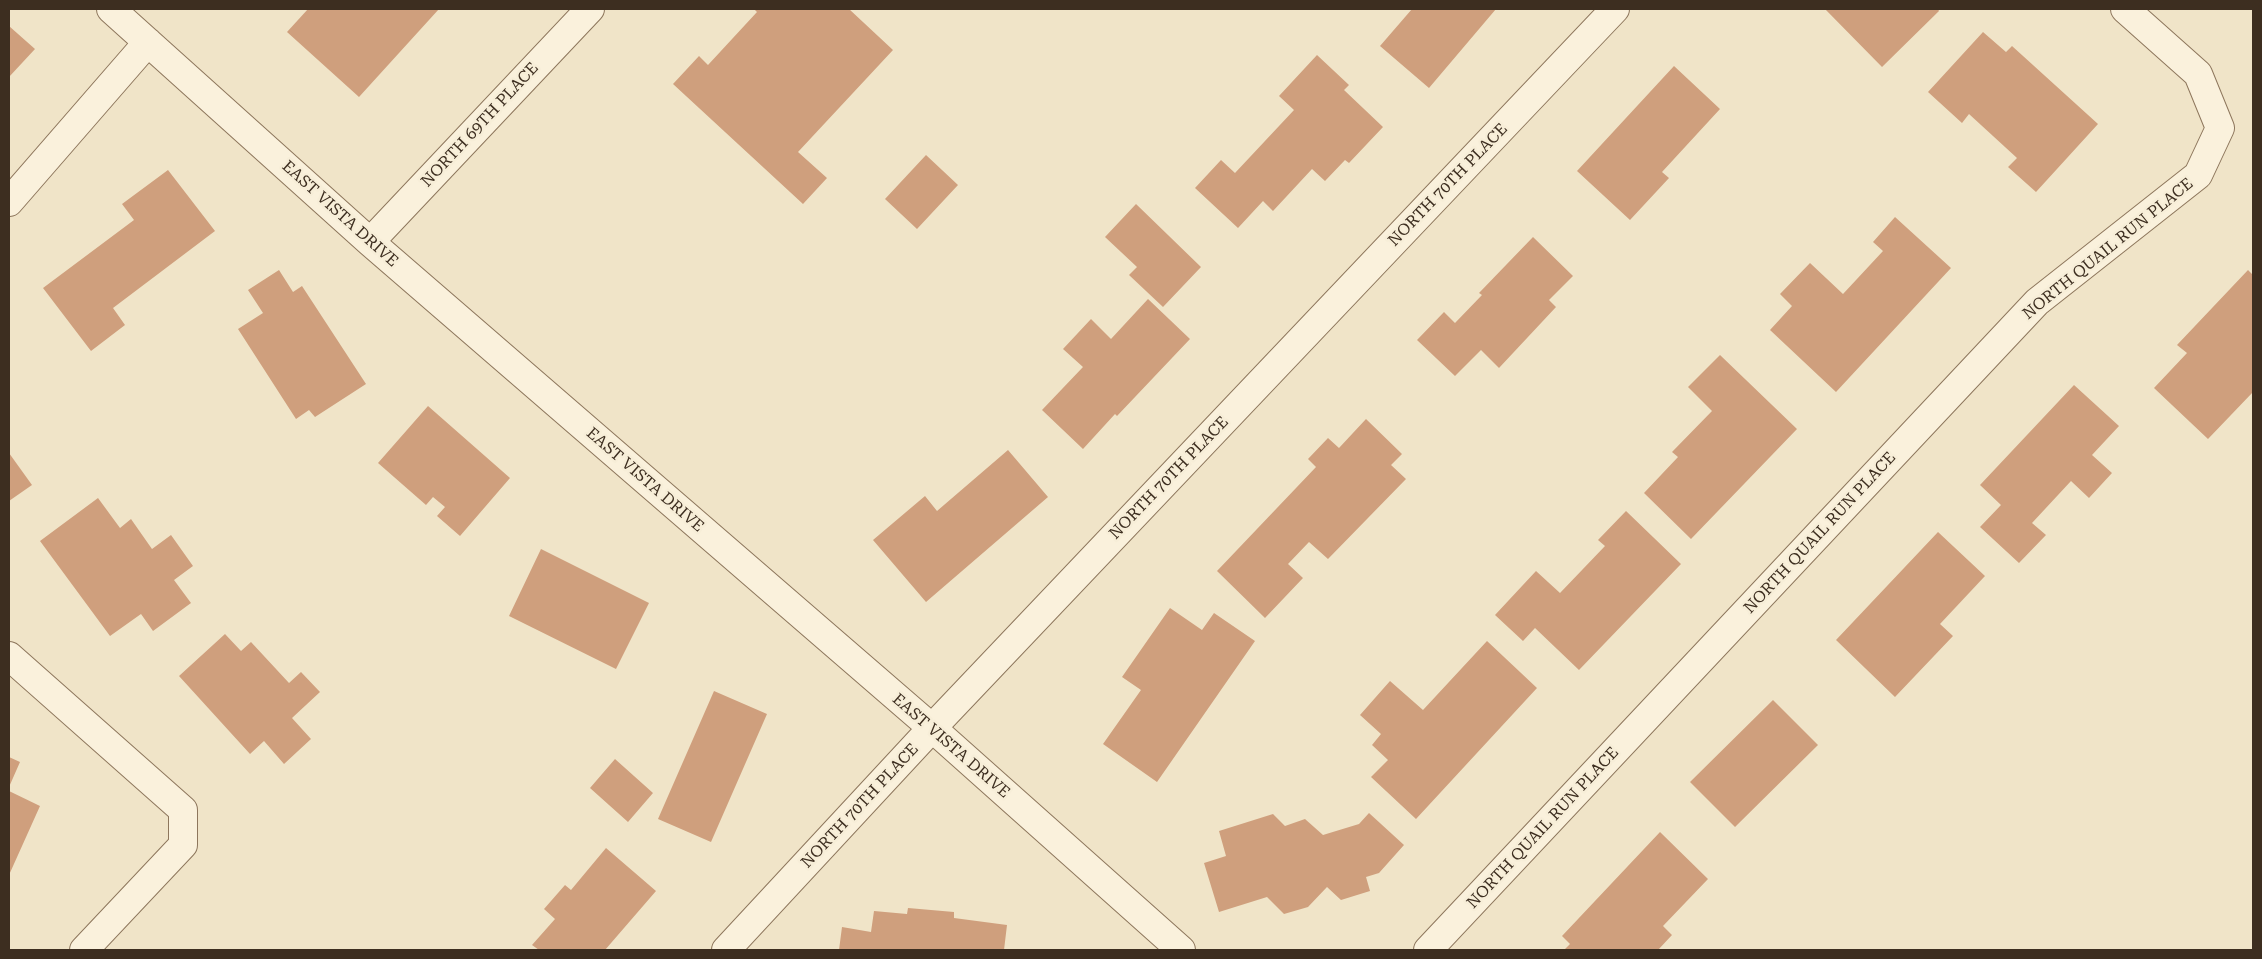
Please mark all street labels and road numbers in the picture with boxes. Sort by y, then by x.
street label: NORTH 69TH PLACE [417,59,543,191]
street label: NORTH 70TH PLACE [1384,120,1512,250]
street label: EAST VISTA DRIVE [278,157,402,271]
street label: NORTH QUAIL RUN PLACE [2019,174,2197,324]
street label: NORTH 70TH PLACE [1105,413,1233,543]
street label: EAST VISTA DRIVE [582,424,708,536]
street label: NORTH QUAIL RUN PLACE [1740,448,1900,618]
street label: EAST VISTA DRIVE [888,690,1014,802]
street label: NORTH 70TH PLACE [797,740,923,872]
street label: NORTH QUAIL RUN PLACE [1463,743,1623,913]

